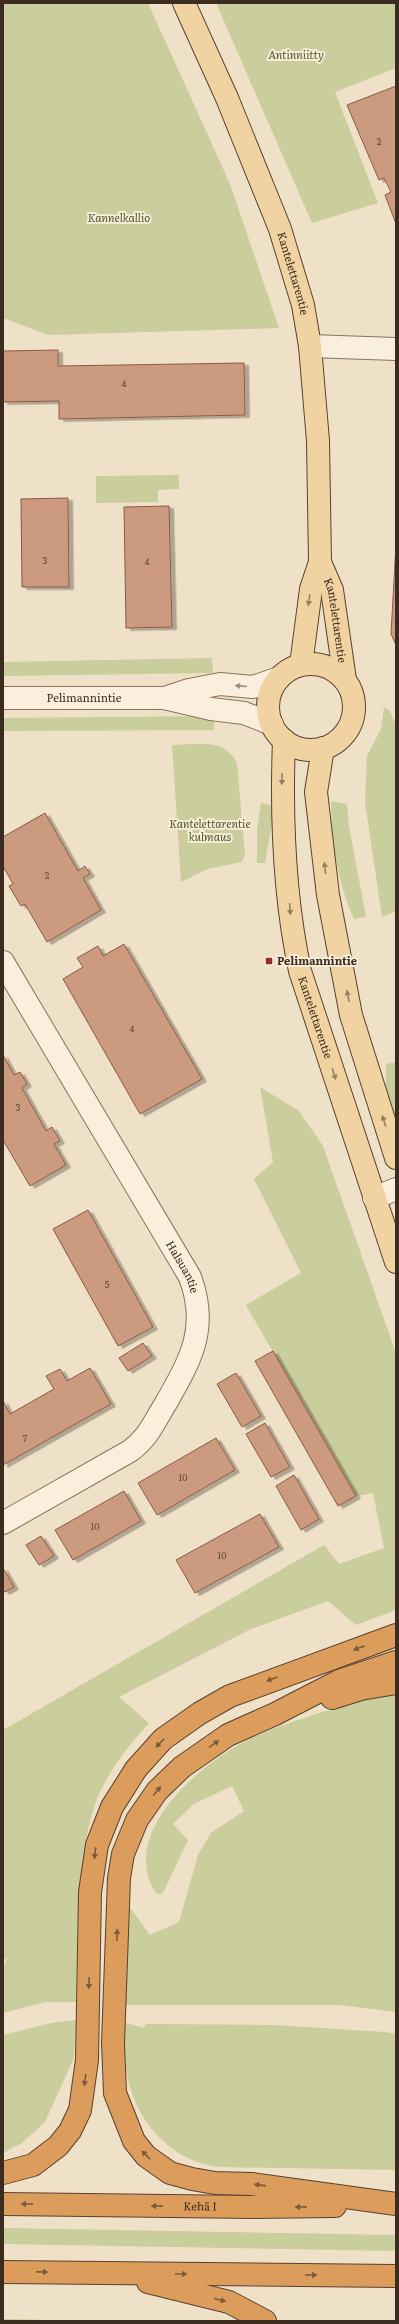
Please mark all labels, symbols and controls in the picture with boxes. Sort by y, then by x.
park label: Antinniitty [268,46,324,62]
house number: 2 [377,134,382,148]
park label: Kannelkallio [88,209,150,225]
street label: Kantelettarentie [274,230,314,316]
house number: 4 [122,376,127,390]
house number: 3 [43,553,48,567]
house number: 4 [145,554,150,568]
street label: Kantelettarentie [321,575,351,664]
one-way arrow [306,594,312,606]
one-way arrow [235,682,247,689]
street label: Pelimannintie [47,689,122,705]
one-way arrow [279,773,286,785]
park label: Kantelettarentie kulmaus [169,815,251,844]
one-way arrow [321,862,328,875]
house number: 2 [45,868,50,882]
one-way arrow [286,903,293,915]
place label: Pelimannintie [277,952,357,968]
marker: Pelimannintie [264,956,274,966]
street label: Kantelettarentie [295,974,337,1061]
one-way arrow [344,990,350,1002]
house number: 4 [130,1021,135,1035]
one-way arrow [332,1069,338,1081]
house number: 3 [16,1100,21,1114]
one-way arrow [381,1115,387,1127]
street label: Halsuantie [163,1237,204,1295]
house number: 5 [105,1277,110,1291]
house number: 7 [23,1431,28,1445]
house number: 10 [179,1470,187,1484]
house number: 10 [91,1519,99,1533]
house number: 10 [218,1548,226,1562]
one-way arrow [353,1645,365,1651]
one-way arrow [266,1677,278,1683]
one-way arrow [155,1738,165,1748]
one-way arrow [209,1740,219,1748]
one-way arrow [153,1786,162,1797]
one-way arrow [92,1847,99,1859]
one-way arrow [114,1928,120,1941]
one-way arrow [85,1977,92,1989]
one-way arrow [82,2074,88,2086]
one-way arrow [141,2150,151,2160]
one-way arrow [254,2182,266,2188]
street label: Kehä I [183,2197,217,2214]
one-way arrow [20,2201,33,2207]
one-way arrow [150,2203,163,2209]
one-way arrow [294,2204,307,2210]
one-way arrow [36,2269,48,2276]
one-way arrow [175,2271,188,2277]
one-way arrow [305,2272,318,2278]
one-way arrow [214,2297,226,2303]

